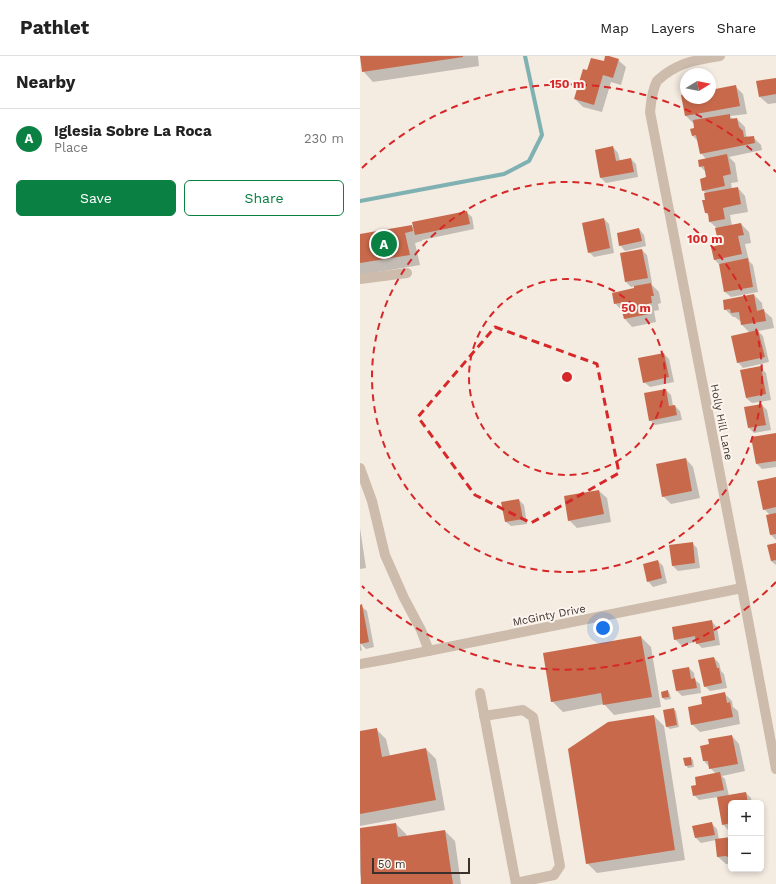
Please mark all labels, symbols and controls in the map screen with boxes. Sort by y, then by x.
text: Pathlet [20,16,89,39]
text: Map [600,20,629,36]
text: Layers [651,20,695,36]
text: Share [717,20,756,36]
north arrow [680,68,716,104]
text: Nearby [16,72,75,92]
text: 150 m [550,77,584,91]
text: Iglesia Sobre La Roca [54,122,212,140]
text: A [25,131,33,146]
text: 230 m [304,131,344,146]
text: Place [54,140,88,155]
button: Save [16,180,176,216]
button: Share [184,180,344,216]
pin: A [371,229,397,259]
text: 100 m [687,232,723,246]
text: 50 m [621,301,651,315]
centre of rings [560,370,574,384]
street label: Holly Hill Lane [708,383,735,461]
street label: McGinty Drive [511,602,587,629]
your location [593,618,613,638]
map controls [728,800,764,872]
button: + [728,800,764,836]
button: − [728,836,764,872]
scale bar [372,856,470,875]
text: 50 m [378,858,405,871]

